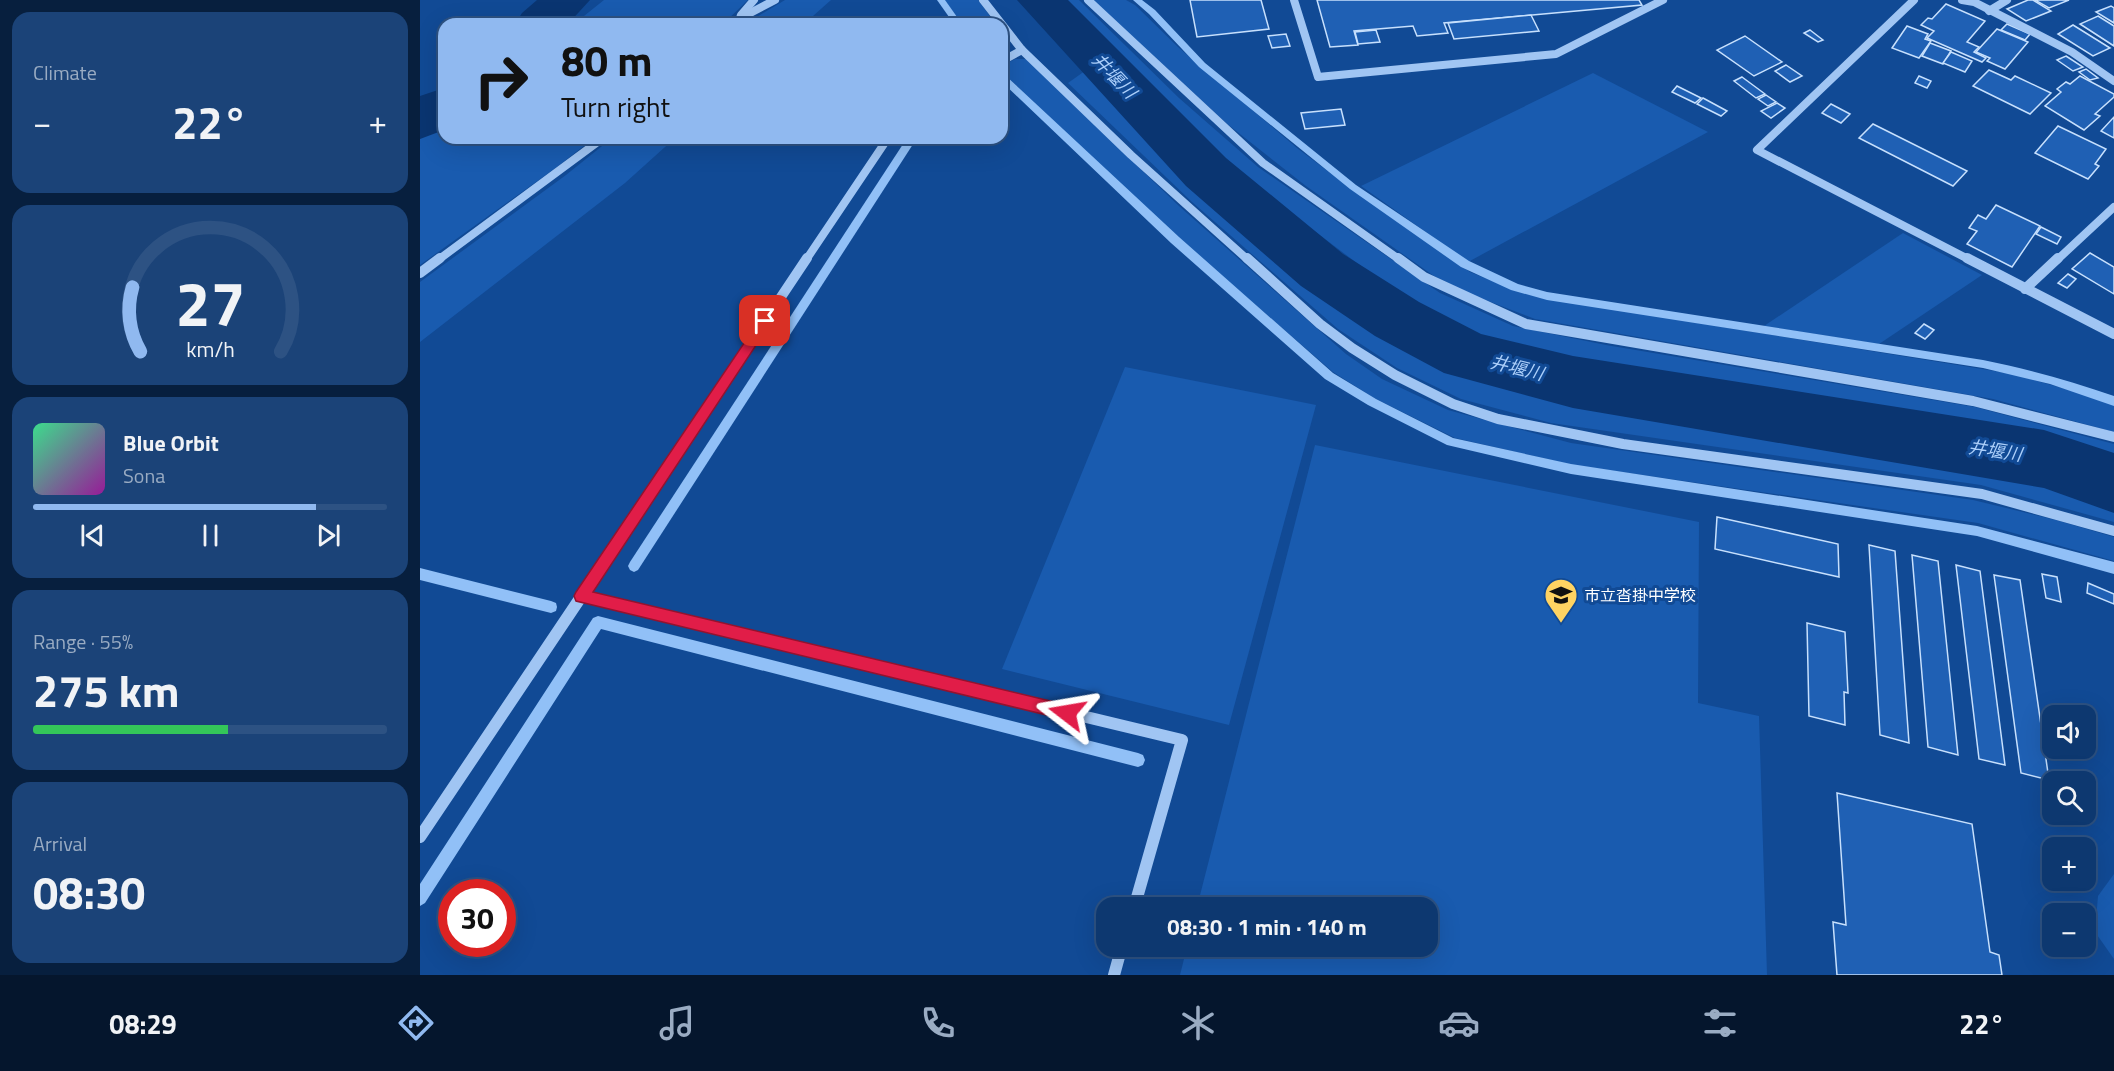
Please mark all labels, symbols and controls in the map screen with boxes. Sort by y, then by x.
text: 80 m [561,28,653,92]
icon: right [462,42,540,120]
water label: 井堰川 [1086,47,1144,106]
text: Climate [33,57,97,88]
text: Turn right [561,86,670,127]
text: 22° [172,88,248,156]
text: − [33,97,51,147]
text: + [369,97,387,147]
text: 27 [175,255,245,350]
pin [739,295,790,346]
icon: arrive [748,304,781,337]
text: km/h [186,333,234,365]
water label: 井堰川 [1488,348,1549,388]
text: Blue Orbit [123,426,219,460]
water label: 井堰川 [1966,433,2026,468]
text: Sona [123,460,165,491]
icon: previous [76,519,109,552]
icon: pause [194,519,227,552]
icon: next [312,519,345,552]
school or university icon: 市立沓掛中学校 [1543,577,1579,624]
place label: 市立沓掛中学校 [1584,583,1696,607]
text: Range · 55% [33,626,133,657]
text: 275 km [33,656,179,724]
position arrow [1035,681,1099,745]
map controls [2042,705,2096,957]
button: sound [2042,705,2096,759]
button: search [2042,771,2096,825]
text: Arrival [33,828,87,859]
button: + [2042,837,2096,891]
text: 08:30 [33,858,145,926]
speed limit sign: 30 [438,879,516,957]
button: − [2042,903,2096,957]
text: 08:30 · 1 min · 140 m [1167,910,1367,944]
icon: directions [395,1002,437,1044]
icon: music [656,1002,698,1044]
icon: phone [917,1002,959,1044]
icon: climate [1177,1002,1219,1044]
icon: car [1438,1002,1480,1044]
icon: filters [1699,1002,1741,1044]
text: 08:29 [109,1003,177,1044]
text: 22° [1959,1003,2005,1044]

